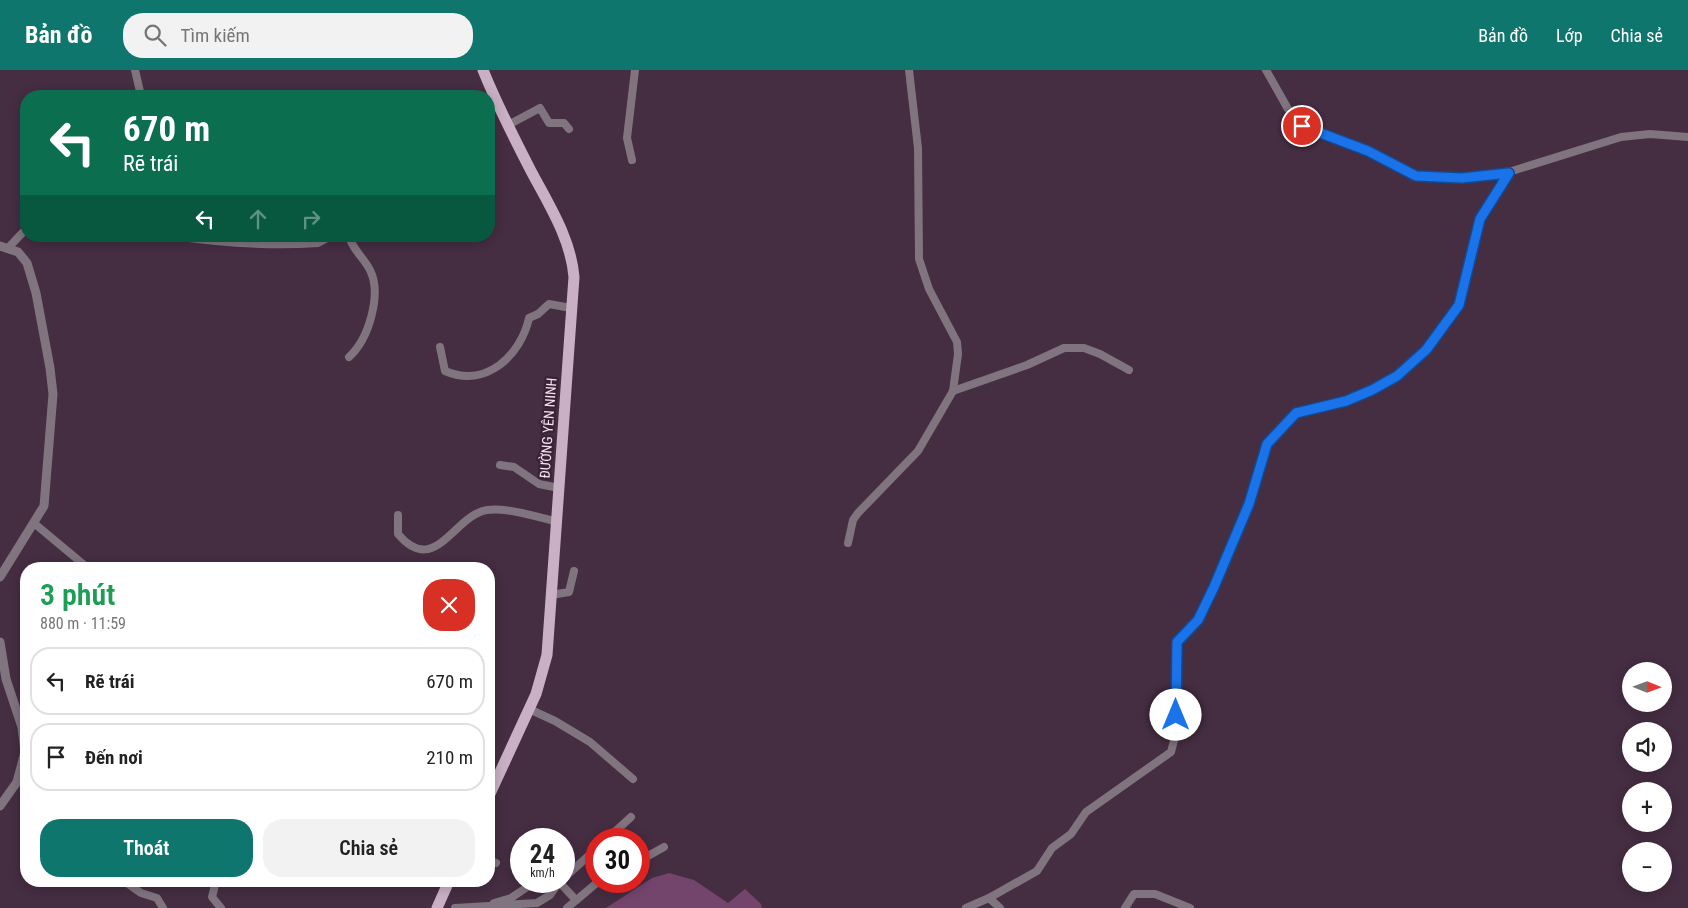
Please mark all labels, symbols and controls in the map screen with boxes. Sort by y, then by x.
search box [123,13,473,58]
text: Bản đồ [25,21,93,49]
icon: search [141,21,169,49]
text: Tìm kiếm [181,24,250,47]
text: Bản đồ [1478,25,1528,46]
text: Lớp [1556,25,1583,46]
text: Chia sẻ [1611,25,1663,46]
pin [1281,105,1323,147]
text: 670 m [123,109,210,150]
icon: left [40,110,105,175]
icon: arrive [1288,112,1316,140]
text: Rẽ trái [123,151,178,176]
icon: left [191,205,219,233]
icon: ahead [244,205,272,233]
icon: right [297,205,325,233]
street label: ĐƯỜNG YÊN NINH [536,377,559,479]
text: 3 phút [40,577,115,612]
button: close [423,579,475,631]
text: 880 m · 11:59 [40,614,126,633]
north arrow [1622,662,1672,712]
map controls [1622,662,1672,892]
icon: left [42,667,70,695]
text: Rẽ trái [85,670,135,693]
text: 670 m [426,670,473,693]
position arrow [1149,688,1201,740]
button: sound [1622,722,1672,772]
icon: arrive [42,743,70,771]
text: Đến nơi [85,746,143,769]
text: 210 m [426,746,473,769]
button: + [1622,782,1672,832]
button: Thoát [40,819,253,877]
button: Chia sẻ [263,819,475,877]
speed limit sign: 30 [585,828,650,893]
text: 24 [530,840,555,869]
button: − [1622,842,1672,892]
text: km/h [530,866,555,880]

